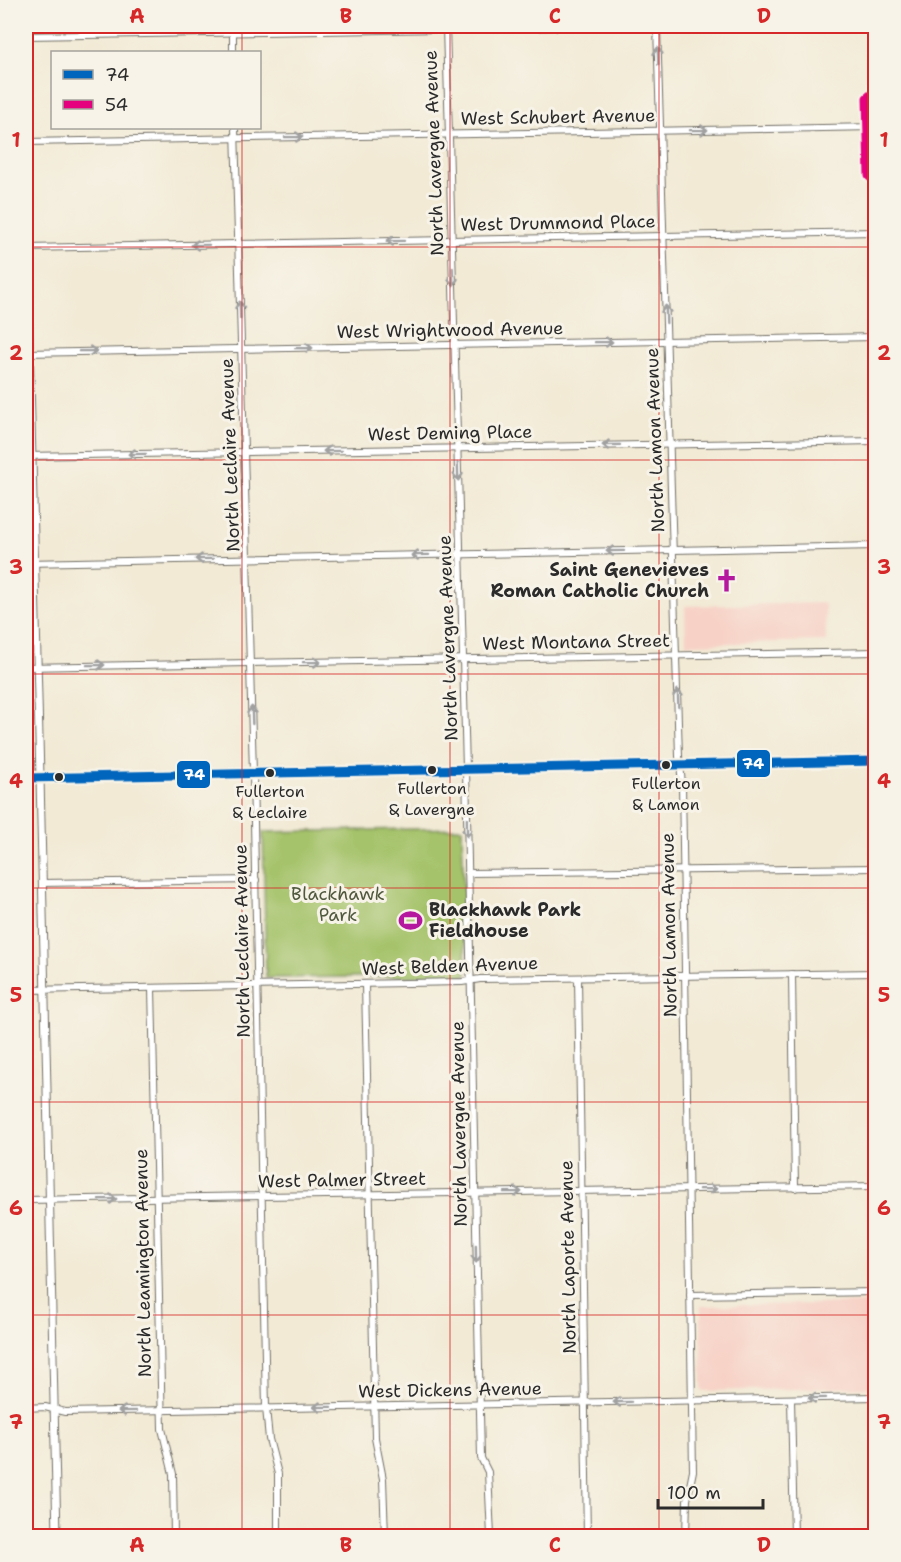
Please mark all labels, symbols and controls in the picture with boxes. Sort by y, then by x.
text: A [129,3,145,29]
text: B [340,3,352,29]
text: C [549,3,561,29]
text: D [757,3,771,29]
one-way arrow [652,47,663,67]
street label: North Lavergne Avenue [418,50,450,256]
legend [51,51,261,129]
text: 74 [105,63,129,87]
text: 54 [105,93,128,117]
street label: West Schubert Avenue [460,103,656,131]
one-way arrow [688,124,708,136]
text: 1 [11,127,21,153]
text: 1 [879,127,889,153]
one-way arrow [283,131,303,143]
street label: West Drummond Place [460,209,656,237]
one-way arrow [385,235,405,247]
one-way arrow [190,239,210,251]
one-way arrow [447,266,458,286]
one-way arrow [235,300,246,320]
one-way arrow [660,304,671,324]
street label: West Wrightwood Avenue [336,316,564,344]
one-way arrow [593,336,613,348]
text: 2 [9,340,23,366]
text: 2 [877,340,891,366]
one-way arrow [293,342,313,353]
one-way arrow [77,346,97,357]
street label: North Lamon Avenue [640,347,670,533]
street label: North Leclaire Avenue [215,358,245,552]
street label: West Deming Place [367,420,533,446]
one-way arrow [602,440,622,451]
one-way arrow [323,445,343,456]
one-way arrow [128,448,148,460]
one-way arrow [452,461,464,481]
street label: North Lavergne Avenue [432,535,464,741]
one-way arrow [605,545,625,557]
one-way arrow [410,549,430,561]
one-way arrow [194,553,214,565]
text: 3 [9,554,23,580]
text: 3 [877,554,891,580]
place label: Saint Genevieves Roman Catholic Church [491,558,709,603]
church icon: Saint Genevieves Roman Catholic Church [714,567,740,593]
street label: West Montana Street [482,628,670,656]
one-way arrow [301,656,321,667]
one-way arrow [85,660,105,671]
one-way arrow [672,688,683,708]
one-way arrow [246,705,257,725]
line badge: 74 [736,749,771,778]
text: 74 [742,753,764,774]
marker: Fullerton & Lamon [660,759,672,771]
line badge: 74 [176,760,211,789]
text: 74 [183,764,205,785]
marker: Fullerton & Lavergne [426,764,438,776]
marker: Fullerton & Leclaire [264,767,276,779]
text: 4 [9,768,23,794]
text: 4 [877,768,891,794]
unlabelled marker [53,771,65,783]
place label: Fullerton & Lamon [632,773,701,815]
place label: Fullerton & Lavergne [389,778,475,820]
place label: Fullerton & Leclaire [232,781,308,823]
one-way arrow [462,817,473,837]
street label: North Lamon Avenue [655,832,683,1018]
street label: North Leclaire Avenue [228,844,256,1038]
park label: Blackhawk Park [291,882,385,927]
place label: Blackhawk Park Fieldhouse [429,898,581,943]
sports icon: Blackhawk Park Fieldhouse [398,907,424,933]
street label: West Belden Avenue [361,951,539,981]
text: 5 [10,982,22,1008]
text: 5 [878,982,890,1008]
street label: North Lavergne Avenue [445,1021,473,1227]
street label: North Leamington Avenue [129,1148,157,1378]
street label: North Laporte Avenue [554,1160,582,1354]
street label: West Palmer Street [258,1167,426,1193]
one-way arrow [697,1183,717,1195]
one-way arrow [502,1186,522,1198]
one-way arrow [97,1193,117,1205]
text: 6 [9,1195,23,1221]
text: 6 [877,1195,891,1221]
one-way arrow [471,1243,482,1263]
street label: West Dickens Avenue [358,1376,542,1404]
one-way arrow [808,1392,828,1404]
one-way arrow [613,1396,633,1408]
one-way arrow [313,1401,333,1413]
one-way arrow [118,1405,138,1417]
text: 7 [9,1409,23,1435]
text: 7 [877,1409,891,1435]
scale bar [658,1472,763,1510]
text: 100 m [667,1481,721,1505]
text: A [129,1532,145,1558]
text: B [340,1532,352,1558]
text: C [549,1532,561,1558]
text: D [757,1532,771,1558]

